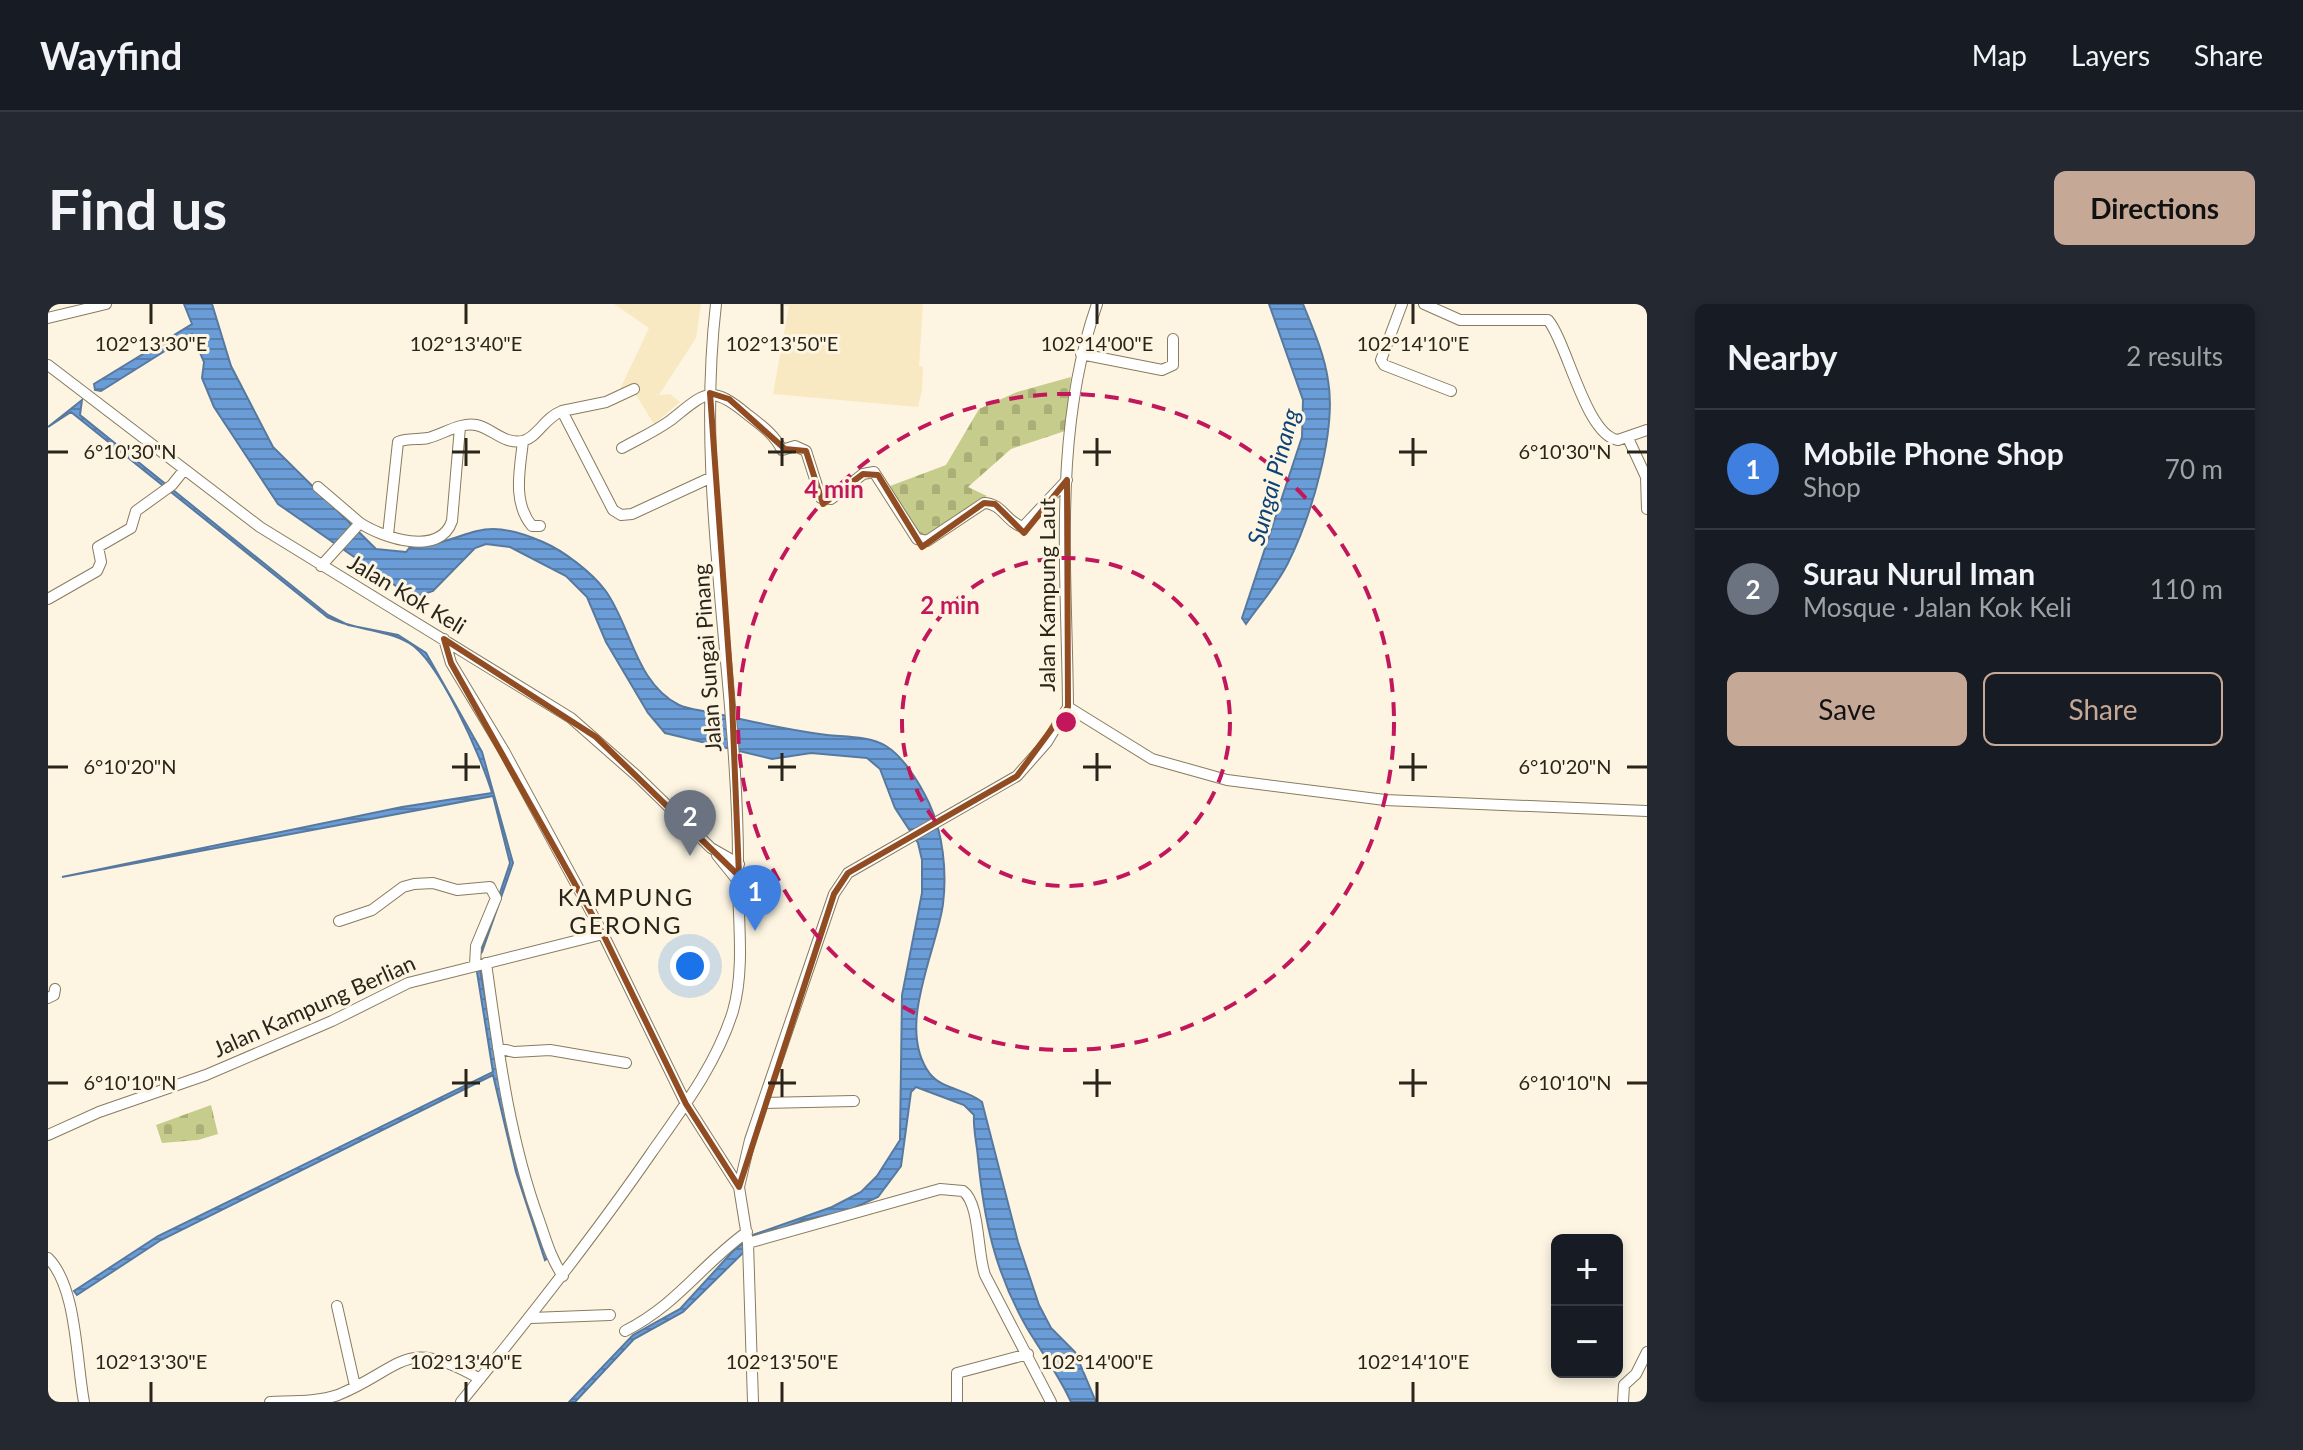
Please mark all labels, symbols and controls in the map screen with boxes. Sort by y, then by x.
text: Wayfind [40,32,182,78]
text: Map [1972,38,2027,72]
text: Layers [2071,38,2150,72]
text: Share [2194,38,2263,72]
button: Directions [2054,171,2255,245]
text: Find us [48,175,227,242]
text: 102°13'30"E [95,331,207,355]
text: 102°13'40"E [410,331,522,355]
text: 102°13'50"E [726,331,838,355]
text: 102°14'00"E [1041,331,1153,355]
text: 102°14'10"E [1357,331,1469,355]
text: Nearby [1727,336,1838,377]
text: 2 results [2126,340,2223,372]
water label: Sungai Pinang [1240,405,1305,548]
text: Mobile Phone Shop [1803,435,2064,471]
text: 6°10'30"N [83,439,177,463]
text: 6°10'30"N [1518,439,1612,463]
text: 1 [1745,453,1761,485]
text: 70 m [2165,453,2223,485]
text: Shop [1803,471,1861,503]
text: 4 min [804,474,864,503]
street label: Jalan Kampung Laut [1033,498,1060,692]
street label: Jalan Kok Keli [343,548,471,639]
text: Surau Nurul Iman [1803,555,2035,591]
street label: Jalan Sungai Pinang [686,563,727,753]
text: 2 [1745,573,1761,605]
text: 110 m [2150,573,2223,605]
text: 2 min [920,590,980,619]
text: Mosque · Jalan Kok Keli [1803,591,2072,623]
button: Save [1727,672,1967,746]
button: Share [1983,672,2223,746]
centre of rings [1052,708,1080,736]
text: 6°10'20"N [83,754,177,778]
text: 6°10'20"N [1518,754,1612,778]
pin: 2 [664,790,716,856]
pin: 1 [729,865,781,931]
district label: KAMPUNG GERONG [558,882,694,939]
your location [670,946,710,986]
street label: Jalan Kampung Berlian [208,949,419,1062]
text: 6°10'10"N [83,1070,177,1094]
text: 6°10'10"N [1518,1070,1612,1094]
map controls [1551,1234,1623,1378]
button: + [1551,1234,1623,1306]
button: − [1551,1306,1623,1378]
text: 102°13'30"E [95,1349,207,1373]
text: 102°13'40"E [410,1349,522,1373]
text: 102°13'50"E [726,1349,838,1373]
text: 102°14'00"E [1041,1349,1153,1373]
text: 102°14'10"E [1357,1349,1469,1373]

